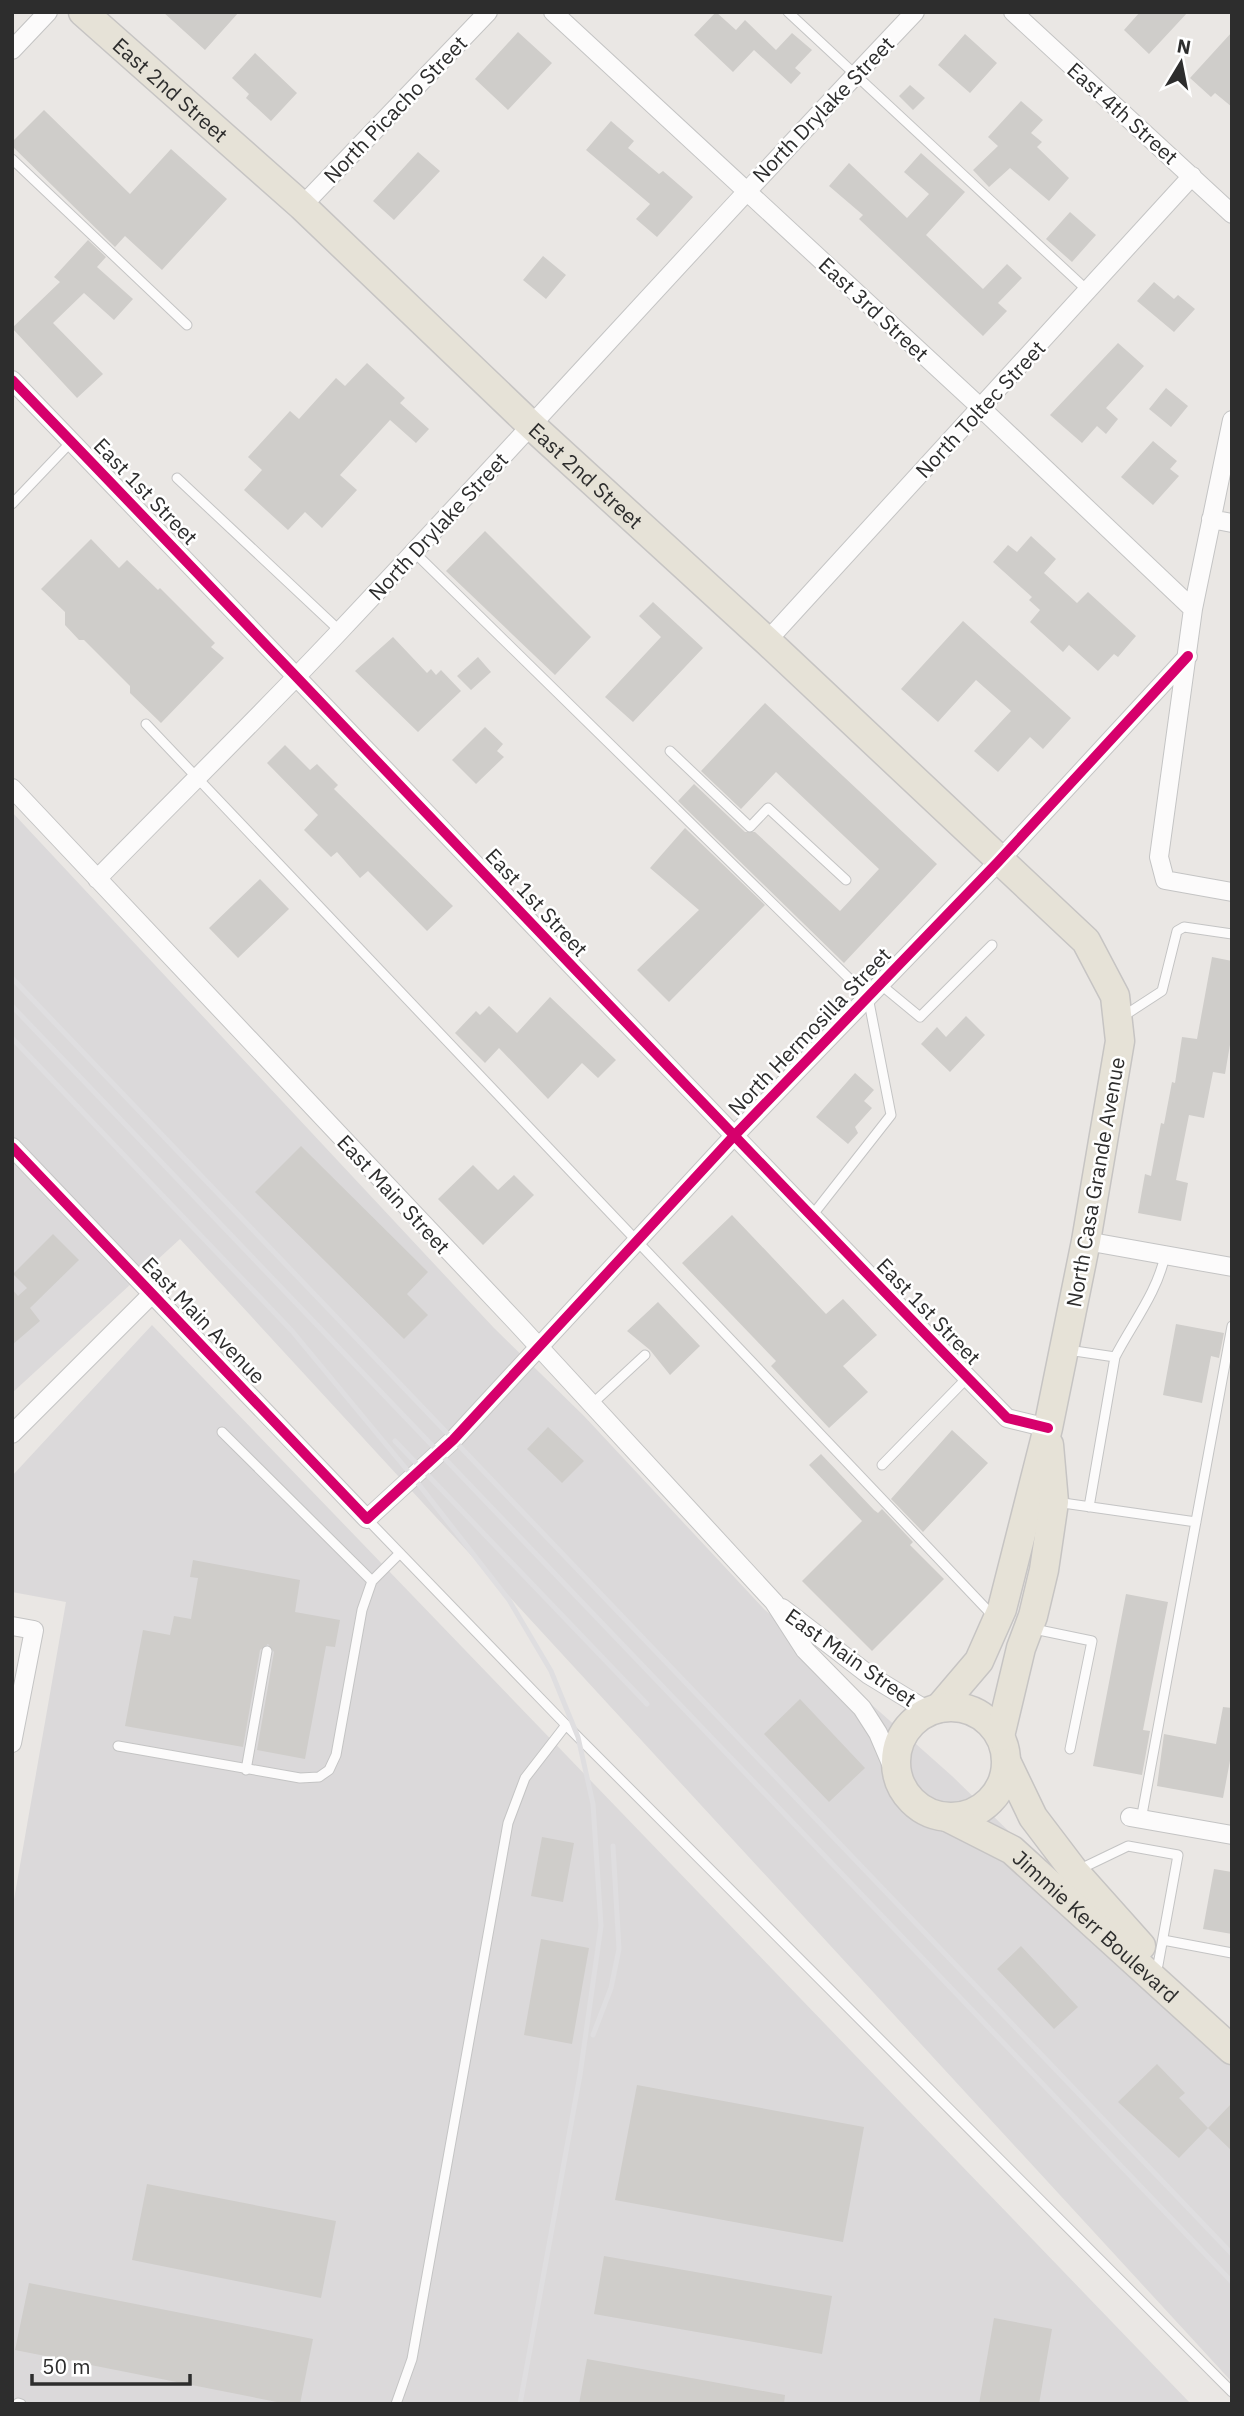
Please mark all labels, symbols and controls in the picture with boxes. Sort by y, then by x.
north arrow [1146,28,1216,98]
street label: North Picacho Street [317,29,473,189]
street label: North Drylake Street [746,30,900,188]
street label: East 2nd Street [107,31,234,148]
text: N [1175,33,1193,59]
street label: East 4th Street [1061,56,1185,170]
street label: East 3rd Street [813,251,935,367]
street label: North Toltec Street [909,334,1051,484]
street label: East 2nd Street [523,416,649,535]
street label: East 1st Street [88,431,204,551]
street label: North Drylake Street [362,446,514,606]
street label: East 1st Street [480,842,594,962]
street label: North Hermosilla Street [721,941,897,1121]
street label: North Casa Grande Avenue [1059,1055,1131,1309]
street label: East Main Street [331,1128,457,1260]
street label: East Main Avenue [136,1250,272,1390]
street label: East 1st Street [871,1251,987,1371]
street label: East Main Street [780,1601,922,1713]
street label: Jimmie Kerr Boulevard [1007,1844,1185,2009]
scale bar [32,2342,189,2386]
text: 50 m [42,2352,91,2380]

